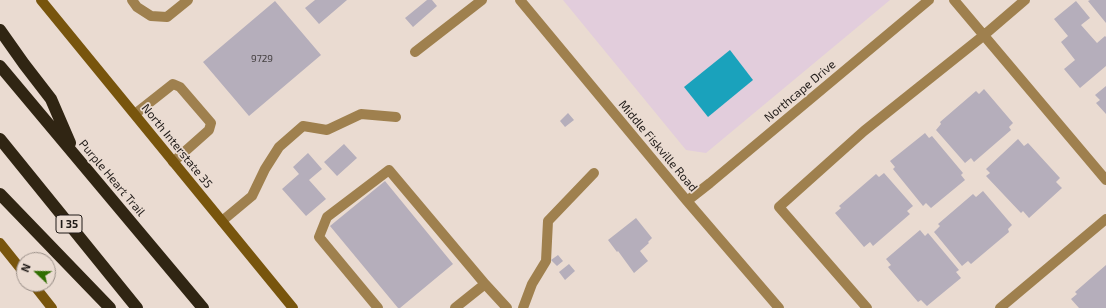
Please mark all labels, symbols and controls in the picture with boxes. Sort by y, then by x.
house number: 9729 [251,53,273,65]
street label: Northcape Drive [761,57,839,125]
street label: Middle Fiskville Road [616,97,700,195]
street label: North Interstate 35 [139,101,215,191]
street label: Purple Heart Trail [76,137,148,219]
road number: I 35 [56,215,82,233]
north arrow [16,252,56,292]
text: N [18,262,33,274]

